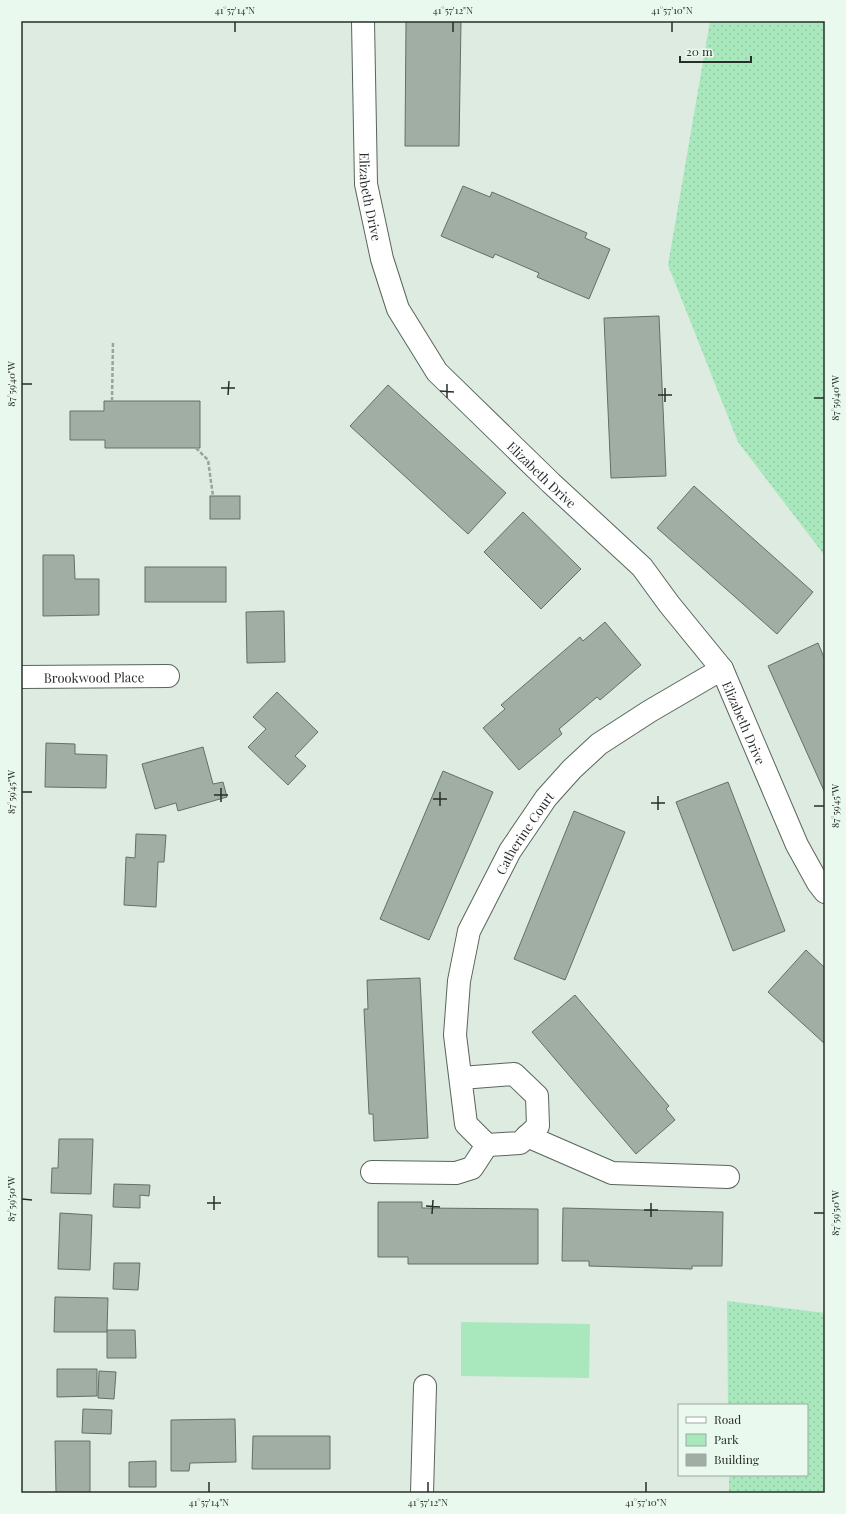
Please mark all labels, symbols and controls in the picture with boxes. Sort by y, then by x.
text: 41°57'14"N [215,3,255,17]
text: 41°57'12"N [433,3,473,17]
text: 41°57'10"N [651,3,693,17]
scale bar [680,38,751,64]
text: 20 m [686,43,713,59]
street label: Elizabeth Drive [357,152,386,243]
text: 87°59'40"W [4,360,18,407]
text: 87°59'40"W [828,374,842,421]
street label: Elizabeth Drive [504,437,581,511]
street label: Brookwood Place [44,668,145,685]
street label: Elizabeth Drive [719,678,770,767]
text: 87°59'45"W [4,769,18,814]
text: 87°59'45"W [828,783,842,828]
street label: Catherine Court [491,787,557,877]
text: 87°59'50"W [4,1175,18,1222]
text: 87°59'50"W [828,1189,842,1236]
legend [678,1404,808,1476]
text: Road [714,1411,741,1427]
text: Park [714,1431,739,1447]
text: Building [714,1451,760,1467]
text: 41°57'14"N [189,1495,229,1509]
text: 41°57'12"N [408,1495,448,1509]
text: 41°57'10"N [625,1495,667,1509]

